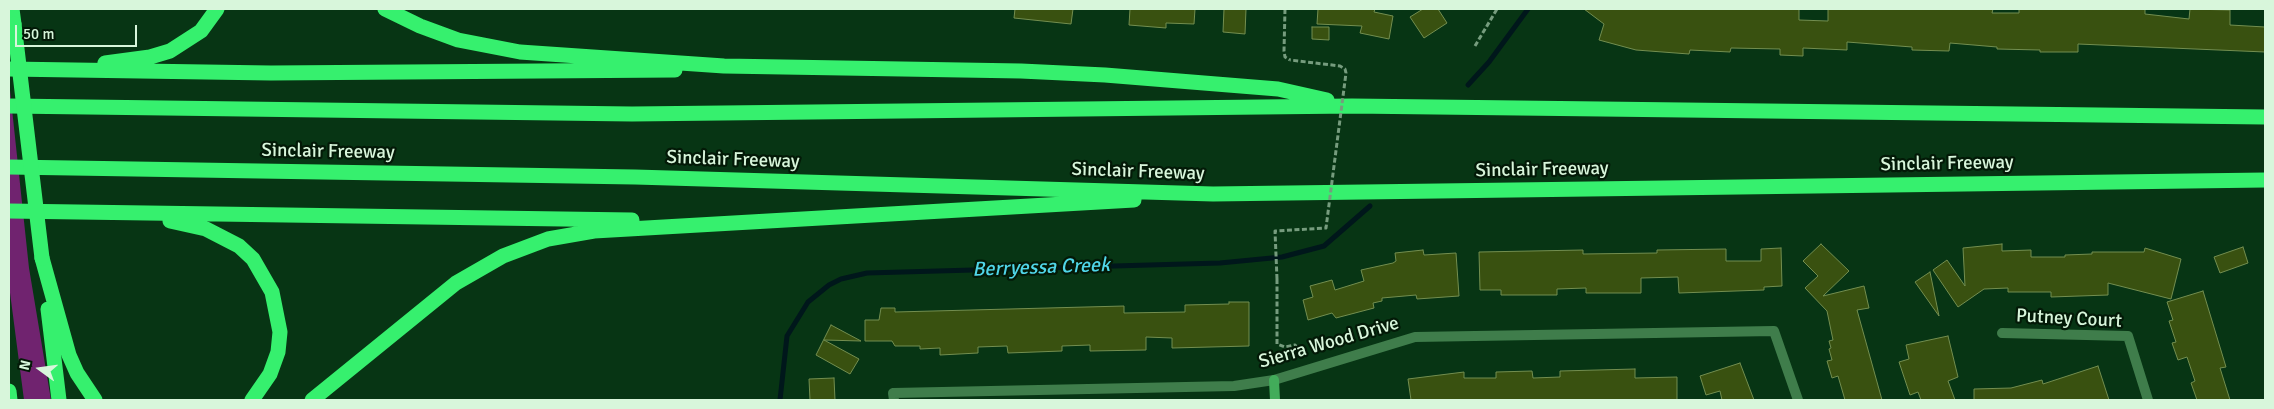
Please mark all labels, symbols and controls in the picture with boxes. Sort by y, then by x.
scale bar [18,15,140,47]
text: 50 m [23,25,54,43]
street label: Sinclair Freeway [261,139,395,165]
street label: Sinclair Freeway [666,146,800,174]
street label: Sinclair Freeway [1880,151,2014,177]
street label: Sinclair Freeway [1475,157,1609,183]
street label: Sinclair Freeway [1071,158,1205,186]
water label: Berryessa Creek [972,254,1110,282]
street label: Putney Court [2016,305,2122,333]
street label: Sierra Wood Drive [1256,312,1402,374]
north arrow [15,344,65,394]
text: N [16,358,34,372]

